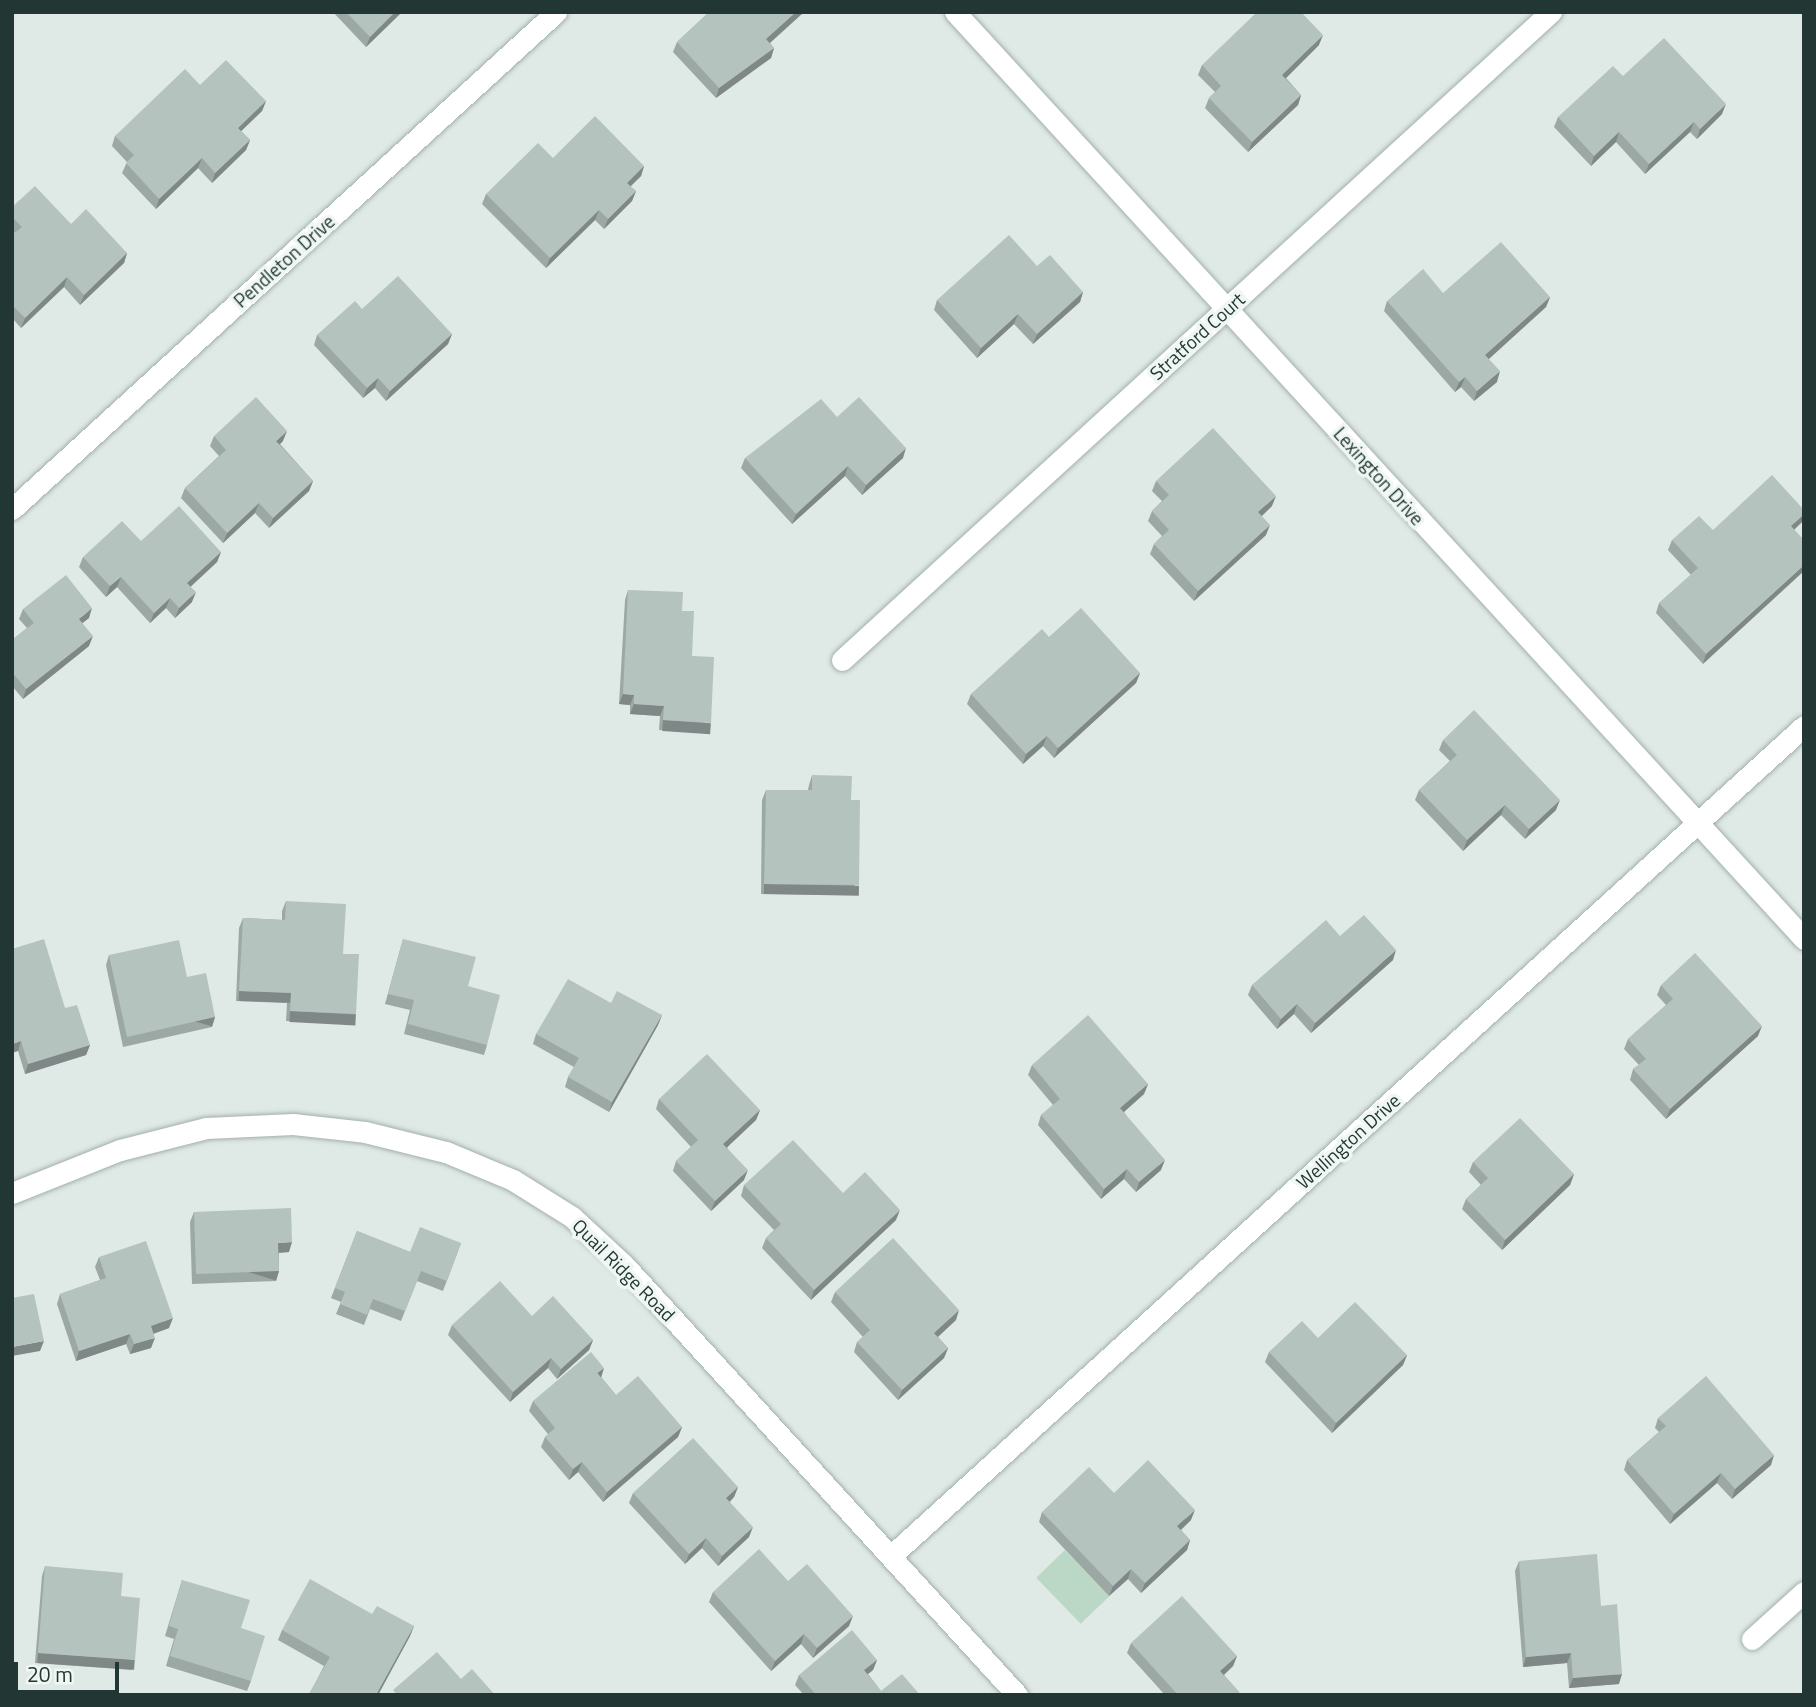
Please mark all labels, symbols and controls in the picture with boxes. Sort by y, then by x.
street label: Pendleton Drive [229,210,339,312]
street label: Stratford Court [1145,287,1249,385]
street label: Lexington Drive [1329,422,1429,530]
street label: Wellington Drive [1291,1089,1405,1193]
street label: Quail Ridge Road [568,1214,680,1326]
scale bar [18,1648,122,1692]
text: 20 m [27,1658,73,1690]

